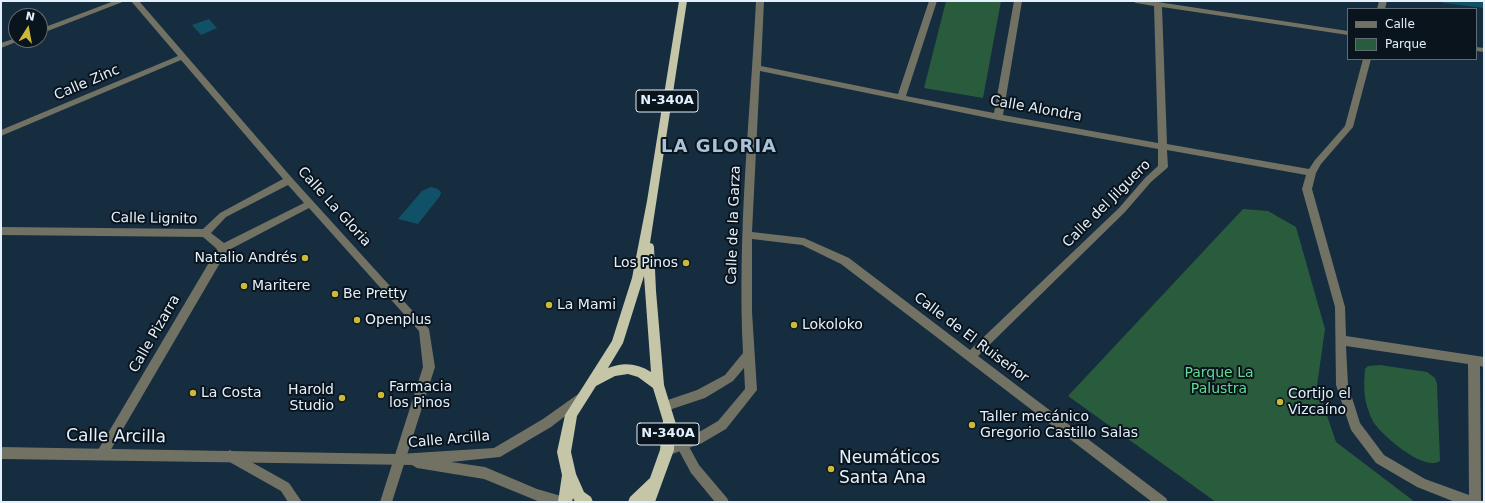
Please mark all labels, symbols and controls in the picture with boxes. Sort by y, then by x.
north arrow [8,8,48,48]
legend [1347,8,1477,60]
text: N [24,9,36,24]
text: Calle [1385,17,1415,31]
text: Parque [1385,37,1426,51]
street label: Calle Zinc [52,62,122,104]
road number: N-340A [636,90,698,112]
street label: Calle Alondra [989,93,1083,125]
district label: LA GLORIA [661,136,777,158]
street label: Calle del Jilguero [1060,157,1154,251]
street label: Calle La Gloria [294,164,374,250]
street label: Calle de la Garza [724,165,744,285]
street label: Calle Lignito [111,210,197,228]
place label: Natalio Andrés [194,250,297,266]
marker: Natalio Andrés [300,253,310,263]
place label: Los Pinos [613,255,678,271]
marker: Los Pinos [681,258,691,268]
place label: Maritere [252,278,310,294]
marker: Maritere [239,281,249,291]
place label: Be Pretty [343,286,407,302]
marker: Be Pretty [330,289,340,299]
street label: Calle de El Ruiseñor [910,289,1032,387]
street label: Calle Pizarra [126,292,184,376]
place label: La Mami [557,297,616,313]
marker: La Mami [544,300,554,310]
place label: Openplus [365,312,431,328]
marker: Openplus [352,315,362,325]
place label: Lokoloko [802,317,863,333]
marker: Lokoloko [789,320,799,330]
park label: Parque La Palustra [1184,365,1254,398]
place label: Farmacia los Pinos [389,379,452,412]
place label: Harold Studio [288,382,334,414]
place label: La Costa [201,385,262,401]
place label: Cortijo el Vizcaíno [1288,386,1351,418]
marker: La Costa [188,388,198,398]
marker: Farmacia los Pinos [376,390,386,400]
marker: Harold Studio [337,393,347,403]
marker: Cortijo el Vizcaíno [1275,397,1285,407]
place label: Taller mecánico Gregorio Castillo Salas [980,409,1138,442]
marker: Taller mecánico Gregorio Castillo Salas [967,420,977,430]
road number: N-340A [637,423,699,445]
street label: Calle Arcilla [66,426,166,448]
street label: Calle Arcilla [407,428,491,452]
place label: Neumáticos Santa Ana [839,449,940,489]
marker: Neumáticos Santa Ana [826,464,836,474]

